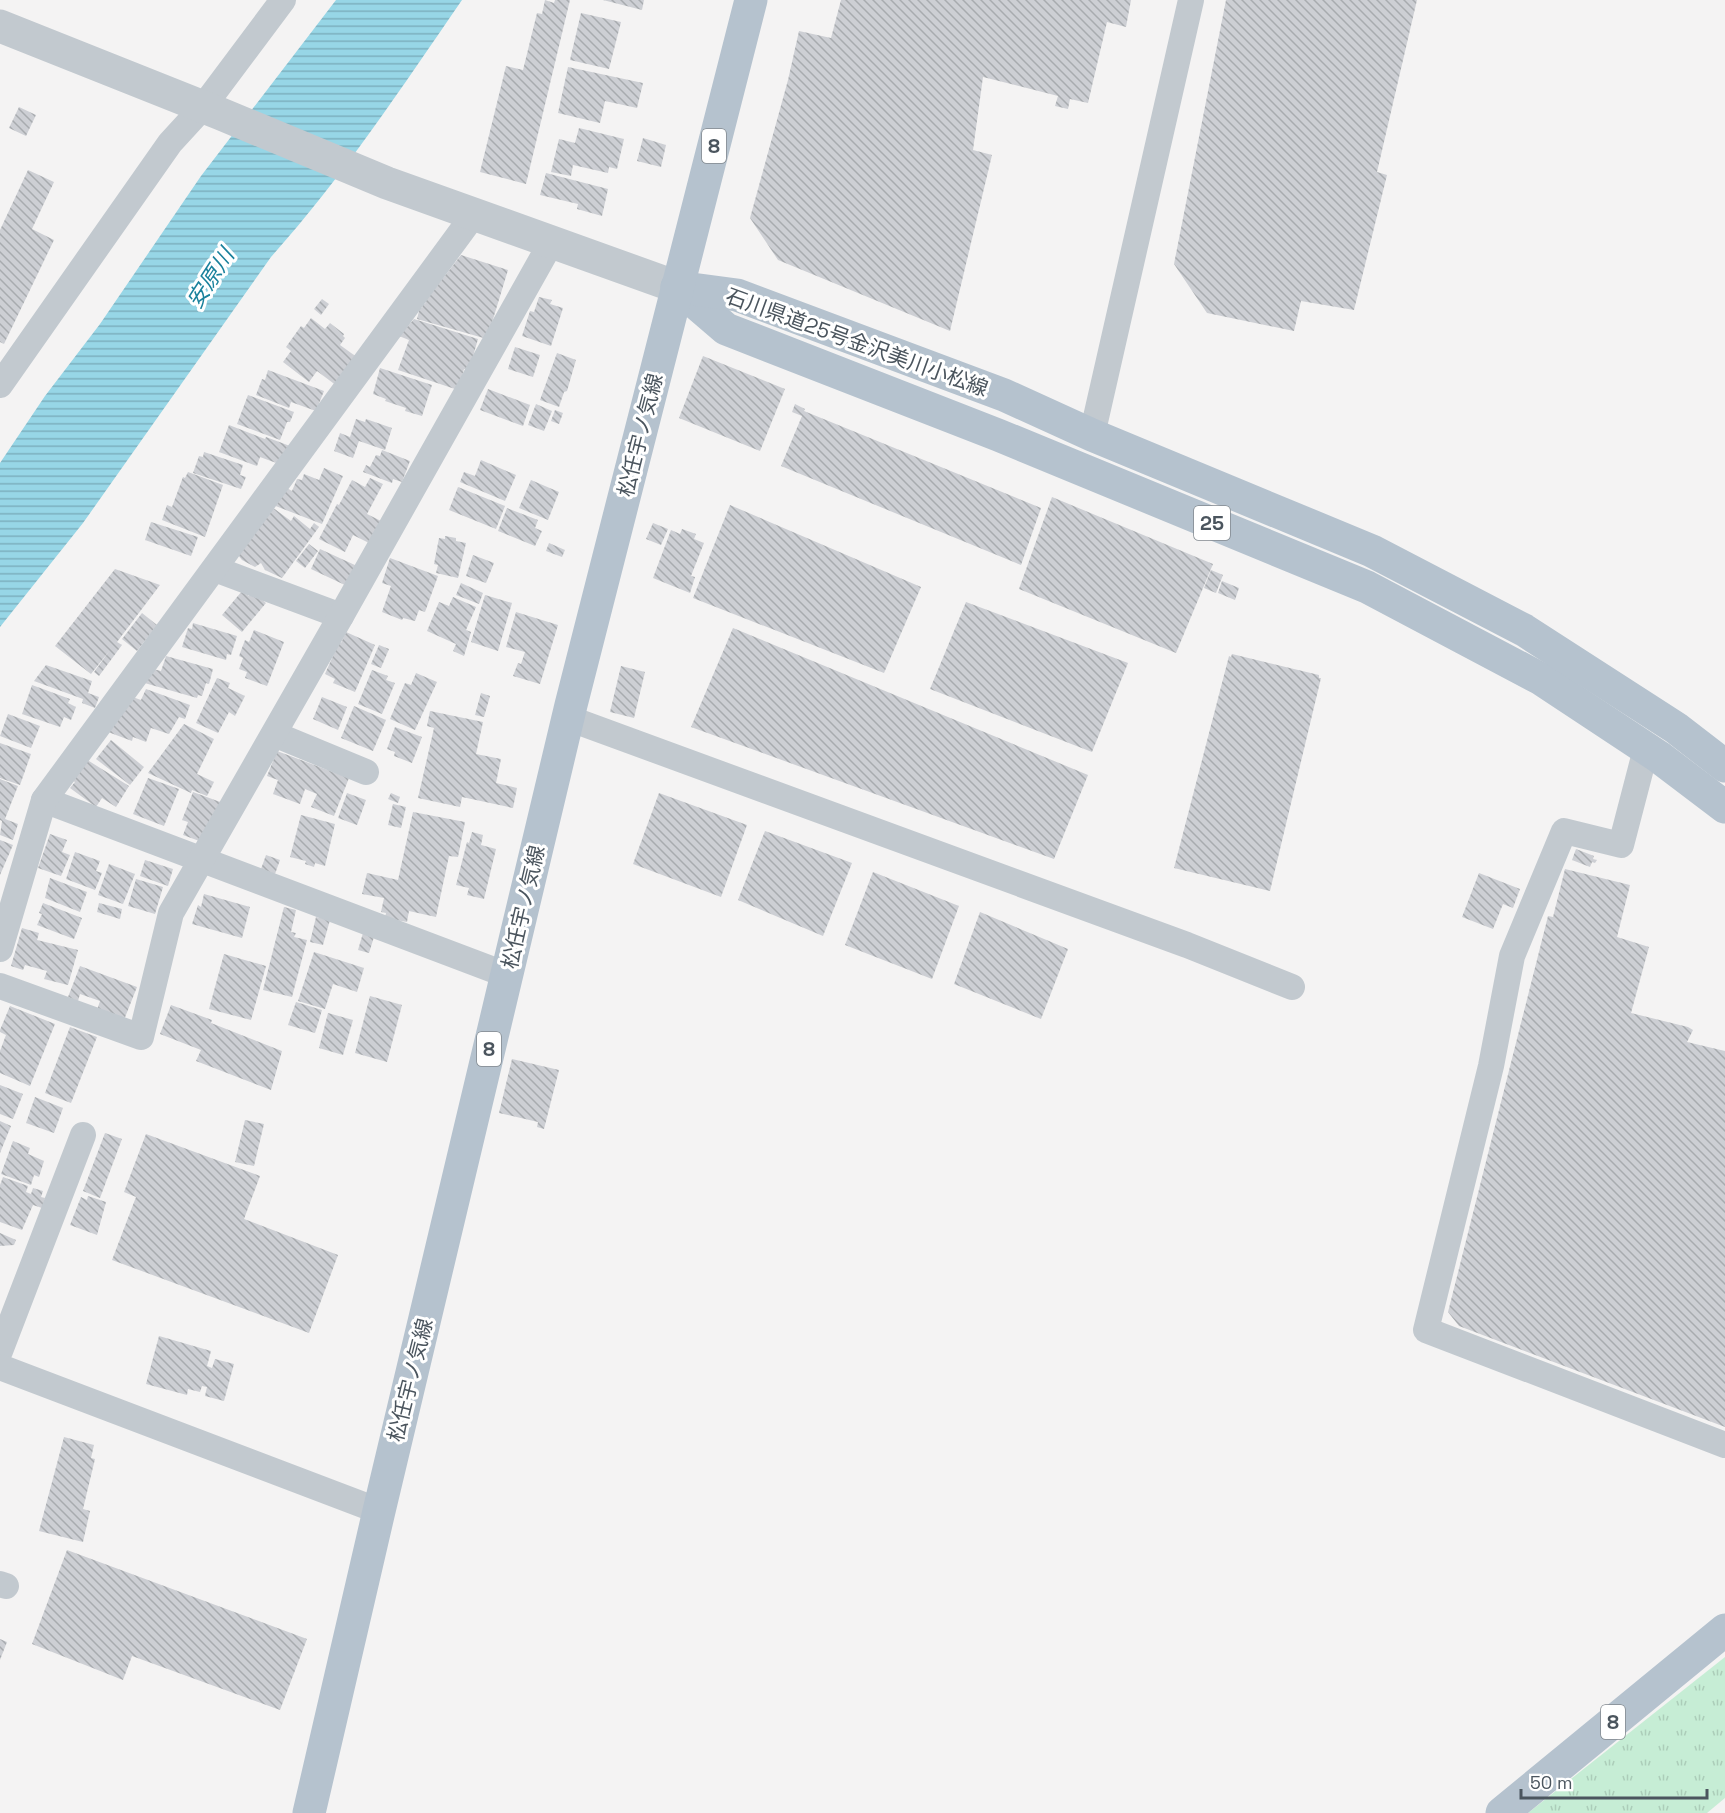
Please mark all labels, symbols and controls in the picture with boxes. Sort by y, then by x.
road number: 8 [702,129,726,163]
water label: 安原川 [180,241,241,313]
street label: 石川県道25号金沢美川小松線 [722,282,992,402]
street label: 松任宇ノ気線 [612,371,668,499]
road number: 25 [1194,506,1230,540]
street label: 松任宇ノ気線 [496,843,550,971]
road number: 8 [477,1032,501,1066]
street label: 松任宇ノ気線 [382,1316,438,1444]
road number: 8 [1601,1705,1625,1739]
scale bar [1521,1762,1707,1800]
text: 50 m [1530,1771,1572,1794]

